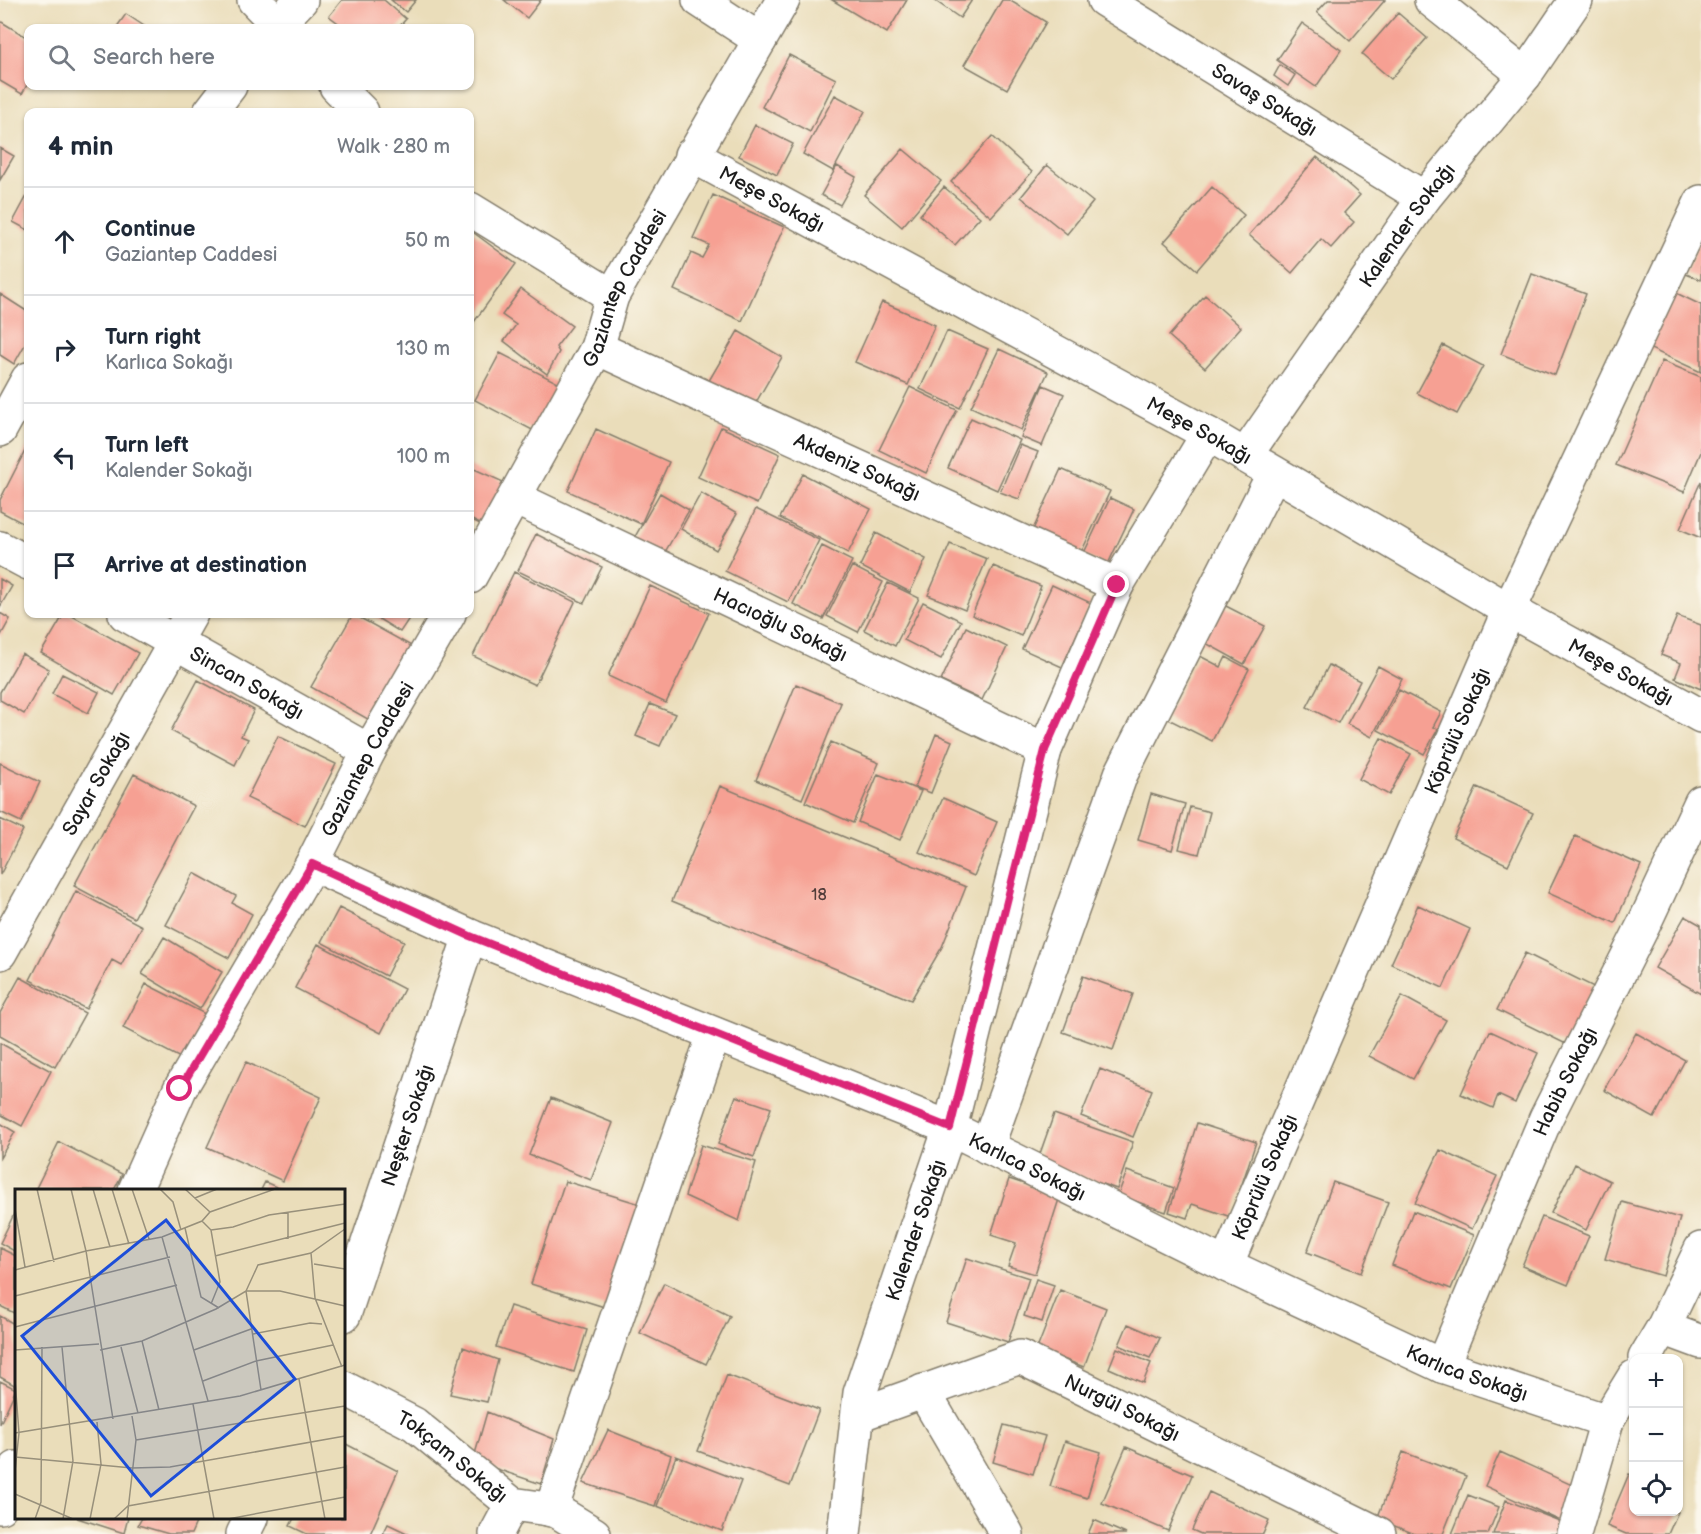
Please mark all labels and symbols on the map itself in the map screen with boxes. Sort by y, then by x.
street label: Savaş Sokağı [1207,59,1321,142]
street label: Kalender Sokağı [1355,159,1461,292]
street label: Meşe Sokağı [715,161,828,238]
street label: Gaziantep Caddesi [578,205,672,372]
street label: Meşe Sokağı [1142,392,1256,470]
street label: Akdeniz Sokağı [790,428,924,507]
route end [1103,571,1129,597]
street label: Hacıoğlu Sokağı [709,583,851,667]
street label: Meşe Sokağı [1564,634,1677,711]
street label: Sincan Sokağı [185,642,308,725]
street label: Köprülü Sokağı [1420,664,1496,798]
street label: Gaziantep Caddesi [317,678,420,841]
street label: Sayar Sokağı [58,727,136,840]
house number: 18 [811,886,827,905]
street label: Habib Sokağı [1529,1023,1603,1140]
street label: Neşter Sokağı [377,1061,439,1190]
route start [166,1075,192,1101]
street label: Köprülü Sokağı [1227,1110,1303,1244]
street label: Karlıca Sokağı [964,1128,1090,1207]
street label: Kalender Sokağı [881,1157,951,1304]
inset map [15,1189,345,1519]
street label: Karlıca Sokağı [1402,1340,1531,1407]
street label: Nurgül Sokağı [1060,1370,1183,1447]
street label: Tokçam Sokağı [393,1406,512,1509]

